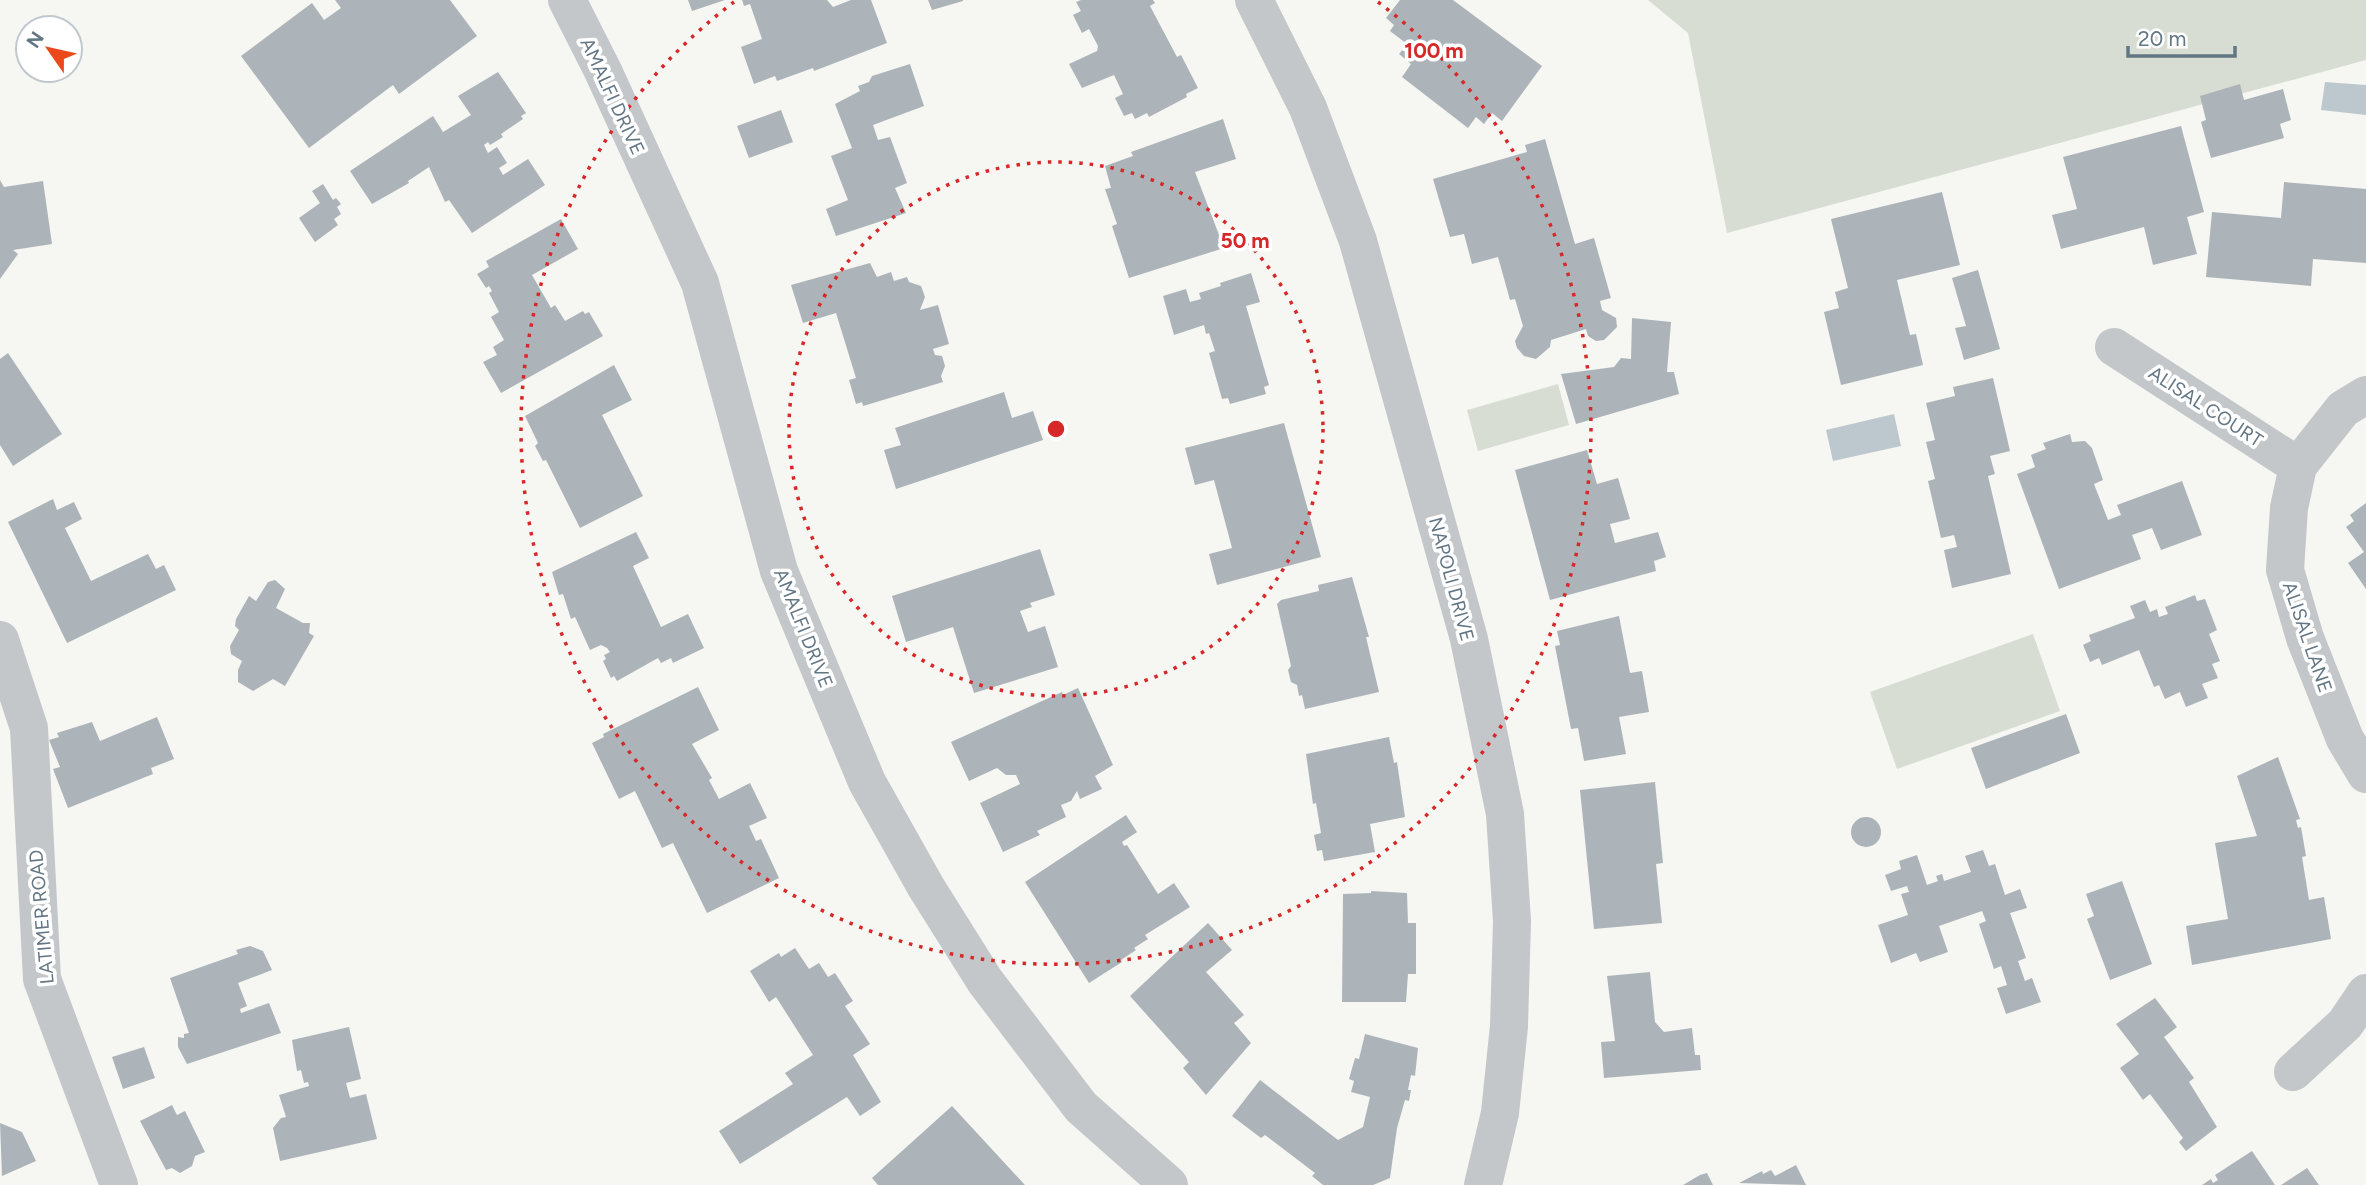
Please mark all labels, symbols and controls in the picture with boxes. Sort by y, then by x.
north arrow [14,14,84,84]
scale bar [2128,14,2235,58]
text: 20 m [2138,26,2186,51]
text: N [22,27,49,52]
street label: AMALFI DRIVE [575,34,650,158]
text: 100 m [1404,38,1464,63]
text: 50 m [1220,228,1270,253]
street label: ALISAL COURT [2144,361,2267,452]
centre of rings [1044,417,1068,441]
street label: NAPOLI DRIVE [1424,515,1479,644]
street label: AMALFI DRIVE [769,565,838,691]
street label: ALISAL LANE [2278,579,2337,696]
street label: LATIMER ROAD [24,849,59,985]

